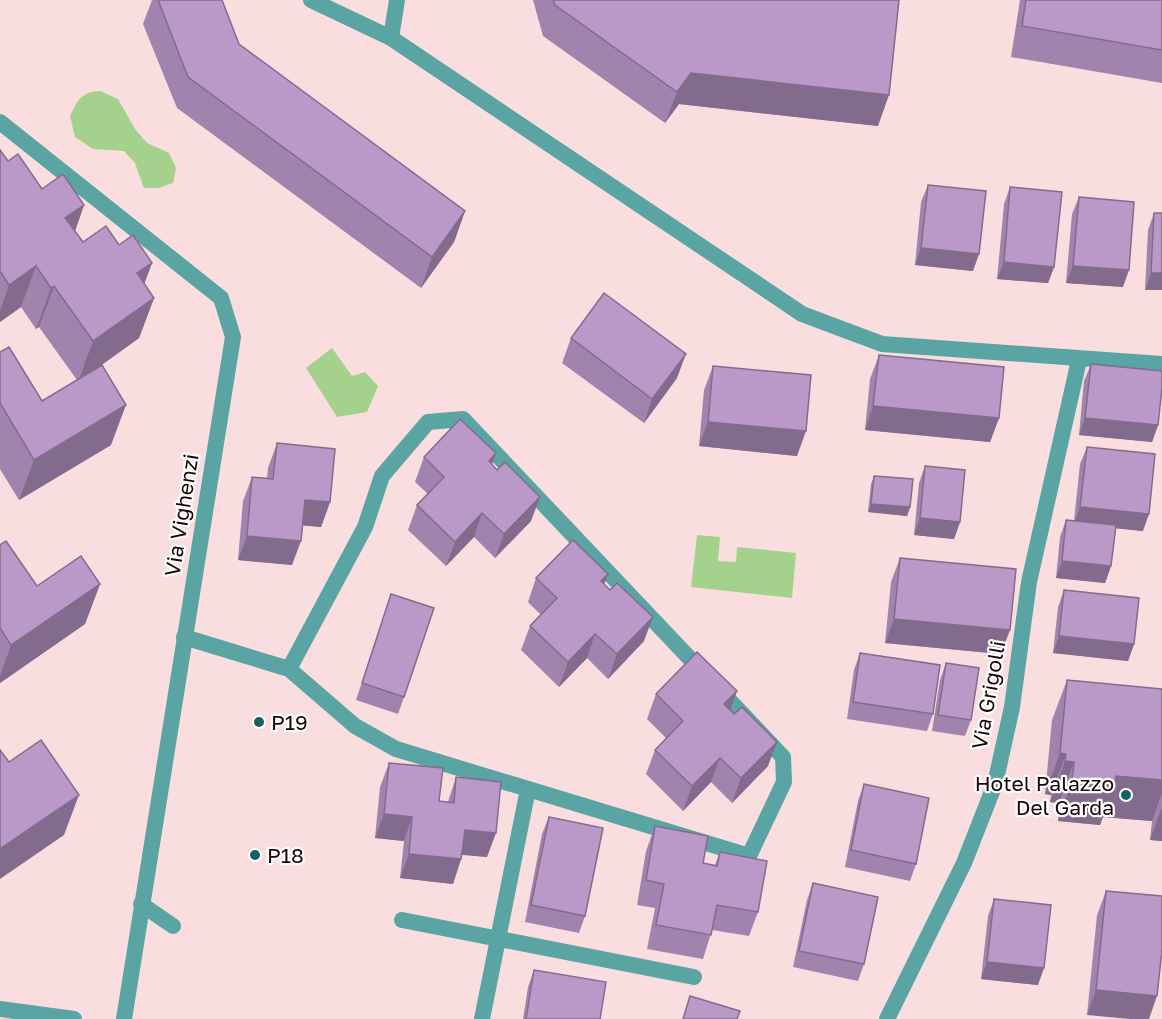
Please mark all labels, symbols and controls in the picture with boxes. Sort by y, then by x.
street label: Via Vighenzi [158,452,204,578]
street label: Via Grigolli [966,639,1010,751]
place label: P19 [271,709,308,735]
marker: P19 [252,715,266,729]
place label: Hotel Palazzo Del Garda [975,770,1114,820]
marker: Hotel Palazzo Del Garda [1119,788,1133,802]
place label: P18 [267,842,304,868]
marker: P18 [248,848,262,862]

